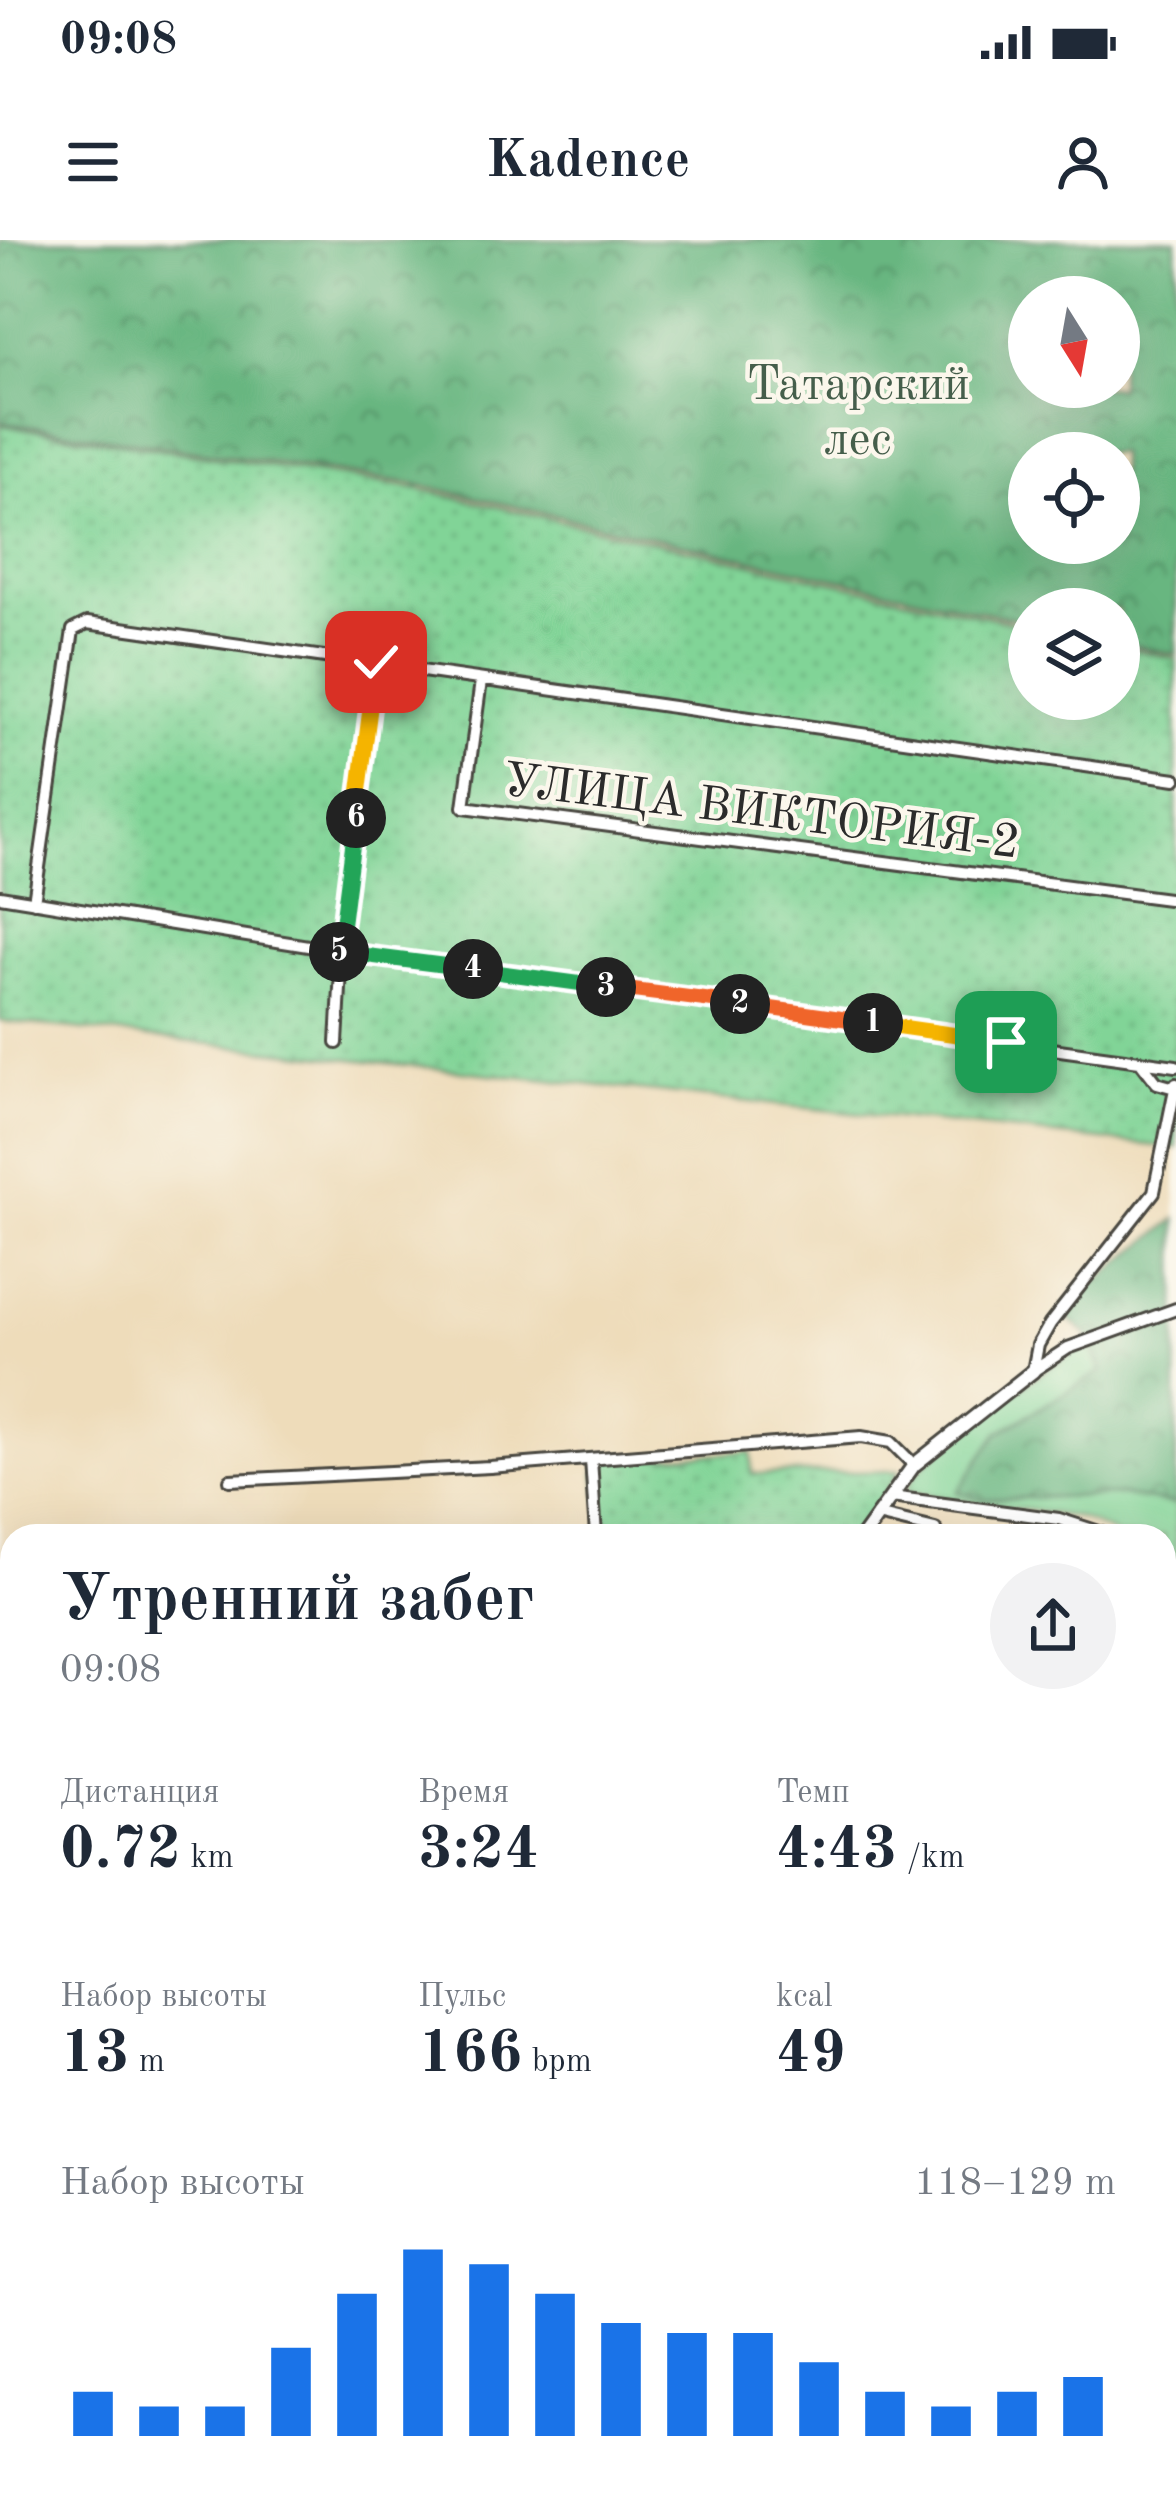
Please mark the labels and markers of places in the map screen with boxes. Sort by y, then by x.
pin [325,611,427,713]
pin: 6 [326,788,386,848]
pin: 5 [309,922,369,982]
pin: 4 [443,939,503,999]
pin: 3 [576,957,636,1017]
pin: 2 [710,974,770,1034]
pin [955,991,1057,1093]
pin: 1 [843,993,903,1053]

